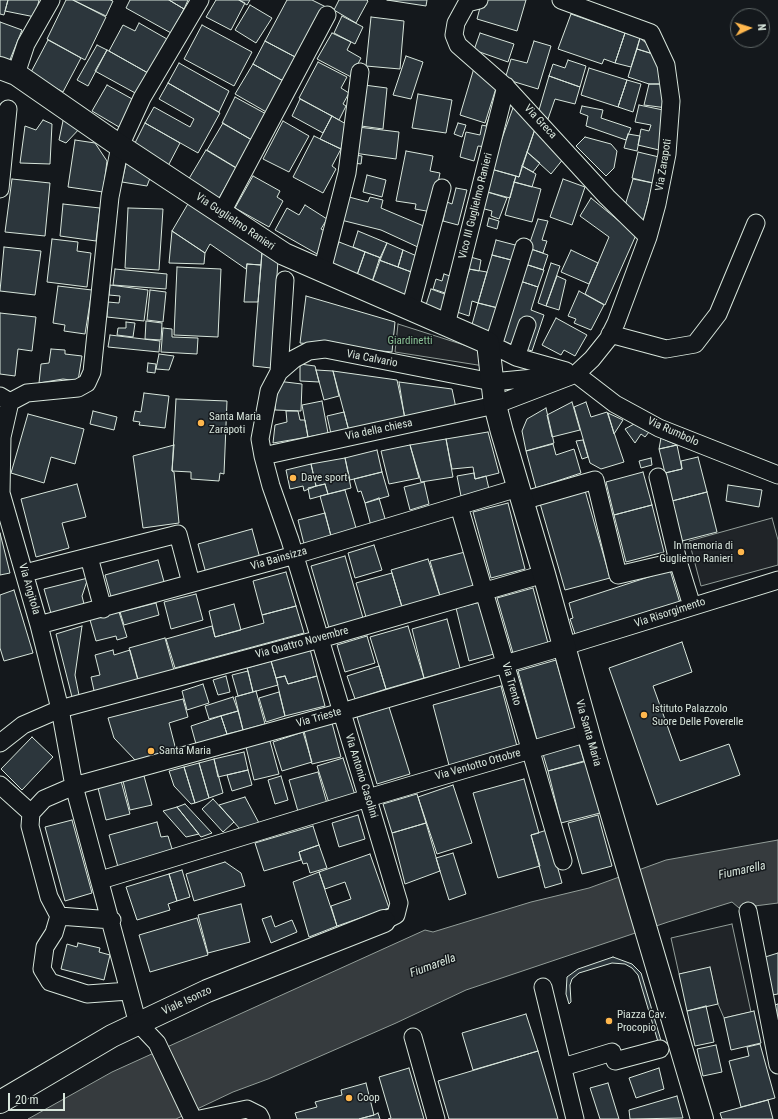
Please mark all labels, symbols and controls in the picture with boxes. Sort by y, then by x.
north arrow [730,8,770,48]
text: N [755,23,768,31]
street label: Via Greca [521,102,559,142]
street label: Via Zarapoti [653,138,675,192]
street label: Vico III Guglielmo Ranieri [456,152,496,260]
street label: Via Guglielmo Ranieri [193,191,277,253]
park label: Giardinetti [387,334,433,348]
street label: Via Calvario [345,348,399,370]
place label: Santa Maria Zarapoti [209,410,261,436]
street label: Via Rumbolo [645,415,701,449]
street label: Via della chiesa [344,416,414,444]
marker: Santa Maria Zarapoti [196,418,206,428]
place label: Dave sport [301,471,348,485]
marker: Dave sport [288,473,298,483]
place label: In memoria di Gugliemo Ranieri [659,539,733,565]
street label: Via Bainsizza [249,545,309,573]
marker: In memoria di Gugliemo Ranieri [736,547,746,557]
street label: Via Angitola [15,562,43,616]
street label: Via Risorgimento [633,595,707,631]
street label: Via Quattro Novembre [254,624,350,662]
street label: Via Trento [499,661,523,707]
street label: Via Santa Maria [572,698,604,768]
place label: Istituto Palazzolo Suore Delle Poverelle [652,702,744,728]
street label: Via Trieste [295,705,343,731]
marker: Istituto Palazzolo Suore Delle Poverelle [639,710,649,720]
street label: Via Antonio Casolini [342,732,380,820]
place label: Santa Maria [159,744,211,758]
marker: Santa Maria [146,746,156,756]
street label: Via Ventotto Ottobre [434,746,522,784]
water label: Fiumarella [717,859,767,883]
water label: Fiumarella [408,951,458,981]
street label: Viale Isonzo [160,984,214,1018]
place label: Piazza Cav. Procopio [617,1008,667,1034]
marker: Piazza Cav. Procopio [604,1016,614,1026]
scale bar [10,1085,67,1111]
place label: Coop [357,1091,380,1105]
text: 20 m [15,1093,39,1107]
marker: Coop [344,1093,354,1103]

